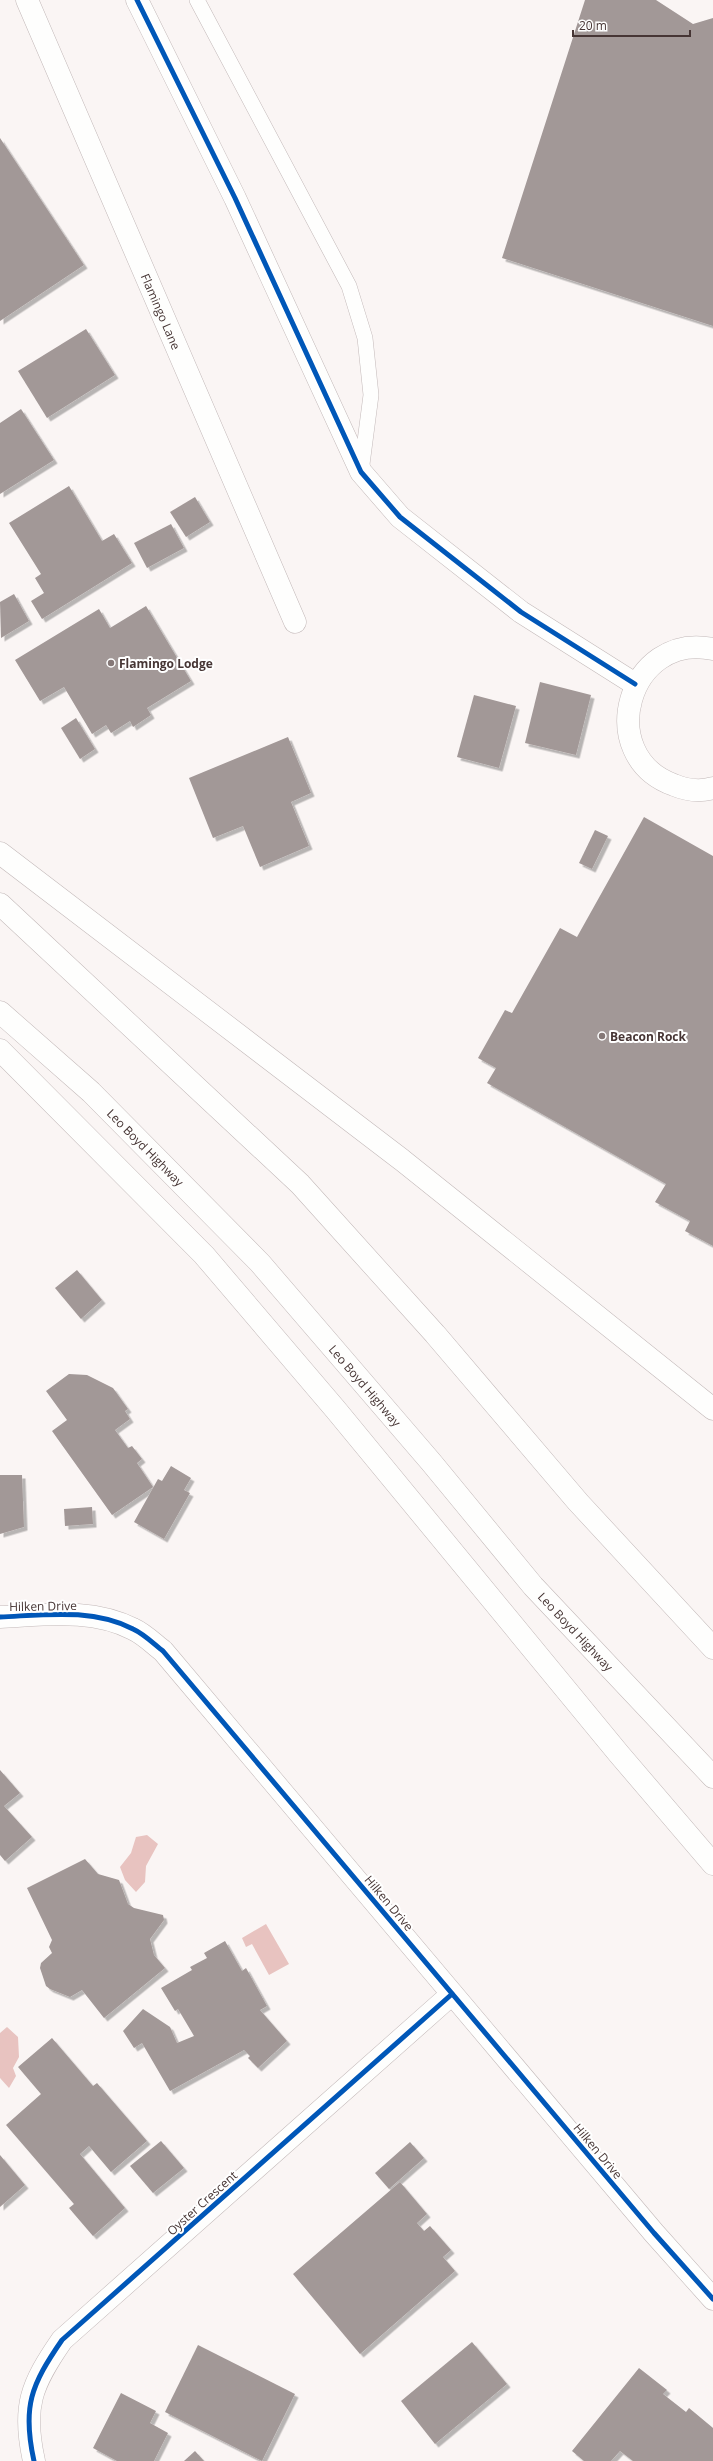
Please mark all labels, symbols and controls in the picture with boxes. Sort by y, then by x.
scale bar [573,12,690,38]
text: 20 m [579,17,607,34]
street label: Flamingo Lane [137,271,185,352]
place label: Flamingo Lodge [119,655,213,672]
marker: Flamingo Lodge [106,658,116,668]
place label: Beacon Rock [610,1028,687,1045]
marker: Beacon Rock [597,1031,607,1041]
street label: Leo Boyd Highway [104,1105,189,1191]
street label: Leo Boyd Highway [325,1341,406,1431]
street label: Leo Boyd Highway [534,1588,618,1675]
street label: Hilken Drive [9,1597,77,1615]
street label: Hilken Drive [361,1872,417,1935]
street label: Hilken Drive [570,2120,626,2183]
street label: Oyster Crescent [163,2167,241,2239]

